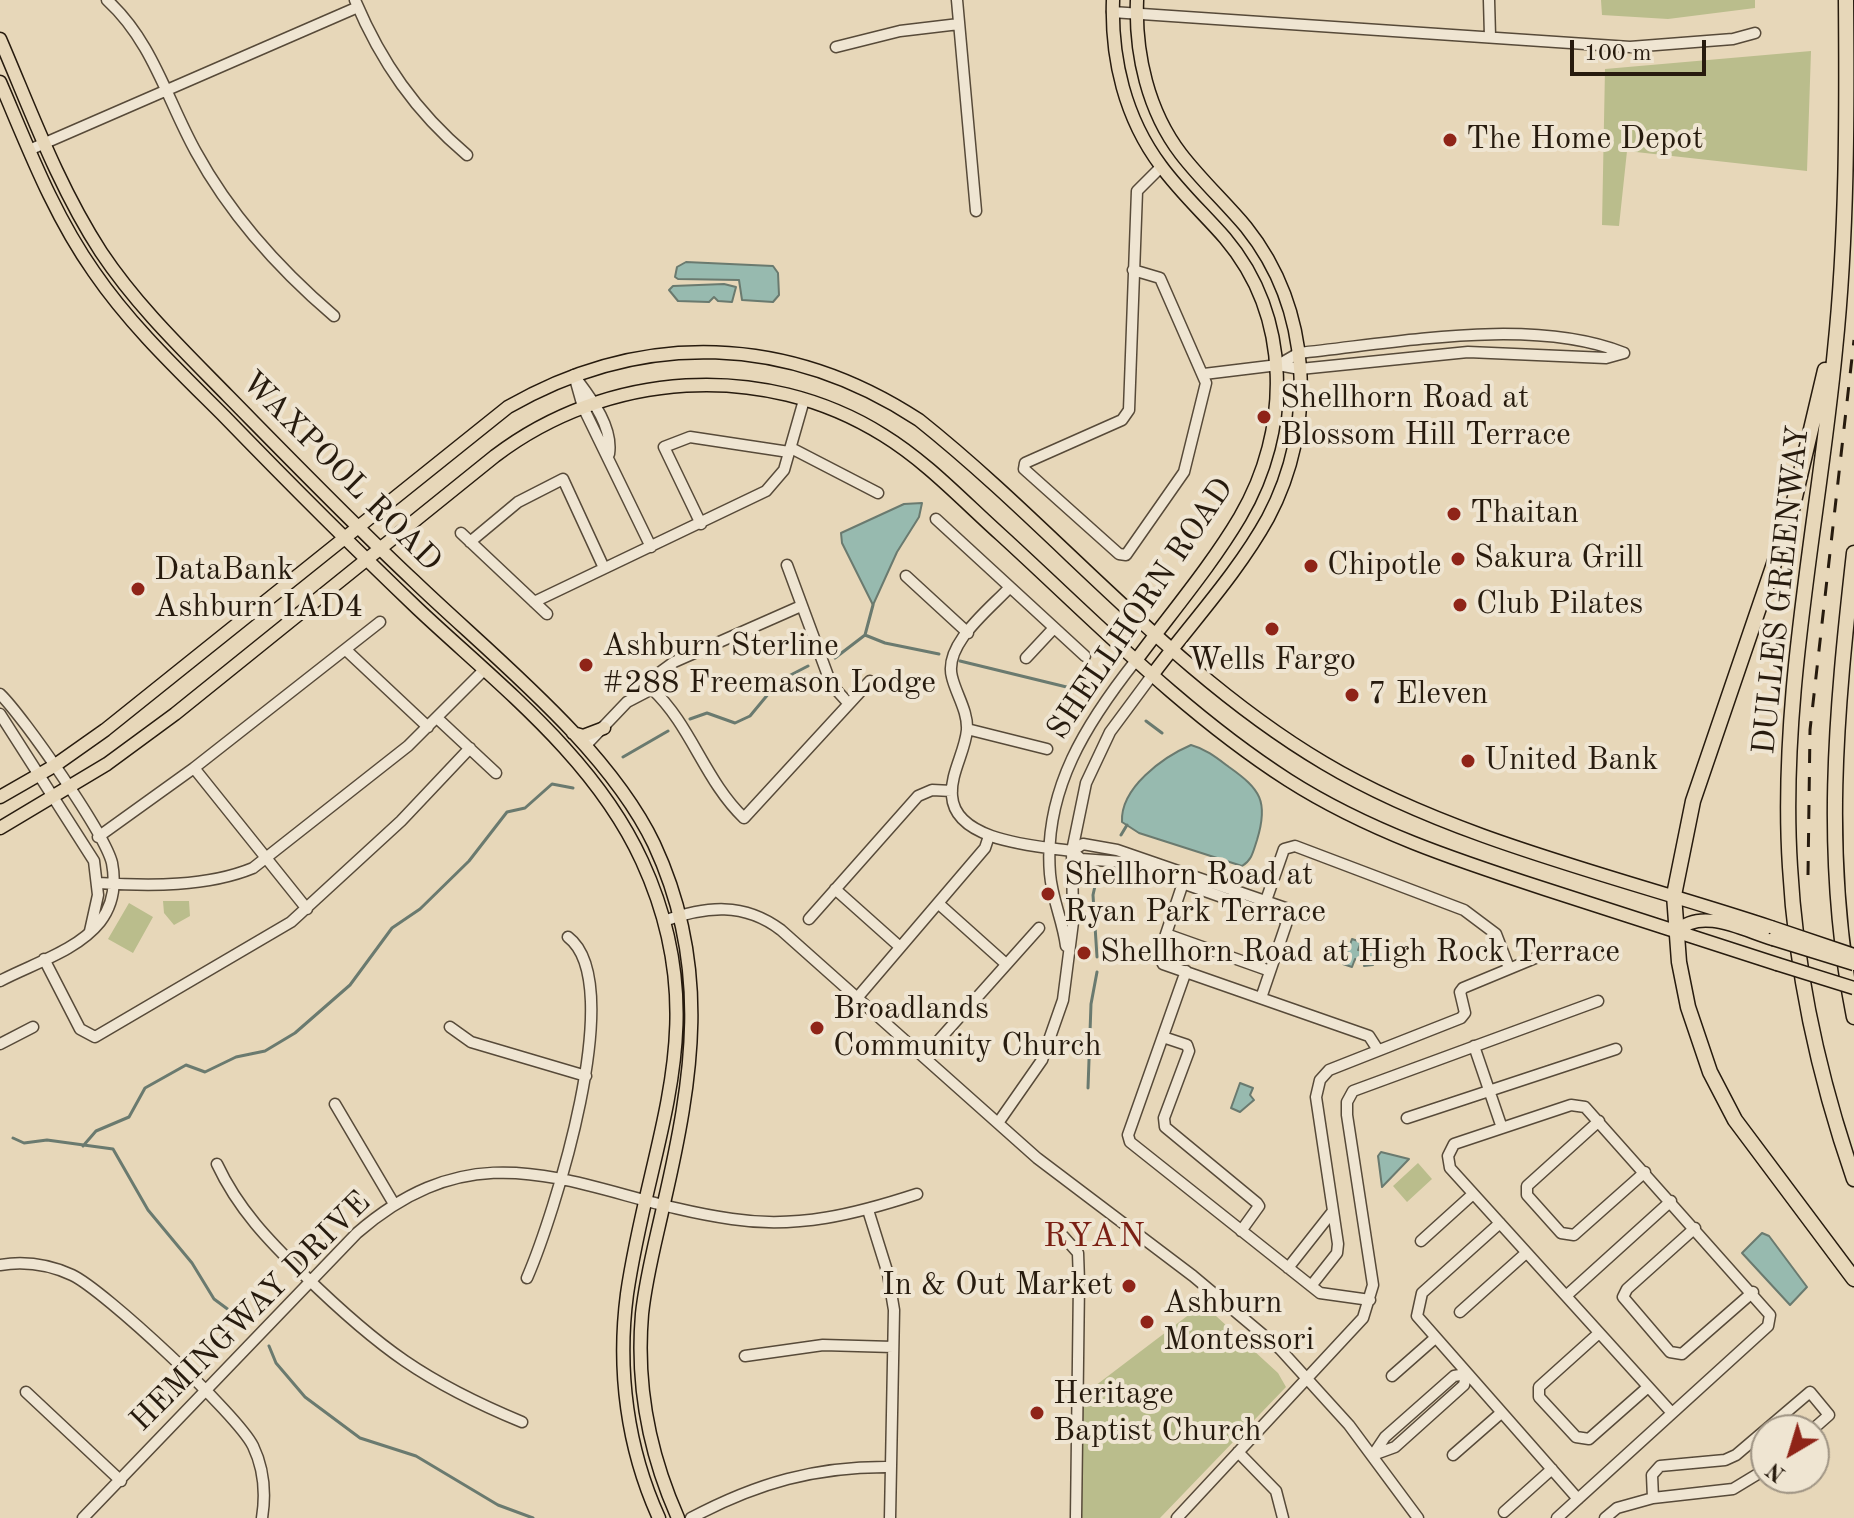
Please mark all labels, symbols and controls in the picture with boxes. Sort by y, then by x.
scale bar [1574,24,1710,74]
text: 100 m [1584,42,1652,66]
place label: The Home Depot [1466,121,1703,159]
marker: The Home Depot [1441,131,1459,149]
street label: WAXPOOL ROAD [233,364,449,580]
place label: Shellhorn Road at Blossom Hill Terrace [1280,380,1571,455]
marker: Shellhorn Road at Blossom Hill Terrace [1255,408,1273,426]
street label: DULLES GREENWAY [1746,424,1818,756]
street label: SHELLHORN ROAD [1039,471,1243,747]
place label: Thaitan [1470,495,1579,533]
marker: Thaitan [1445,505,1463,523]
place label: Sakura Grill [1474,540,1643,578]
place label: Chipotle [1327,547,1441,585]
marker: Sakura Grill [1449,550,1467,568]
place label: DataBank Ashburn IAD4 [154,552,363,627]
marker: Chipotle [1302,557,1320,575]
marker: DataBank Ashburn IAD4 [129,580,147,598]
place label: Club Pilates [1476,586,1643,624]
marker: Club Pilates [1451,596,1469,614]
marker: Wells Fargo [1263,620,1281,638]
place label: Ashburn Sterline #288 Freemason Lodge [602,628,936,703]
place label: Wells Fargo [1188,642,1356,680]
marker: Ashburn Sterline #288 Freemason Lodge [577,656,595,674]
place label: 7 Eleven [1368,676,1488,714]
marker: 7 Eleven [1343,686,1361,704]
place label: United Bank [1484,742,1658,780]
marker: United Bank [1459,752,1477,770]
place label: Shellhorn Road at Ryan Park Terrace [1064,857,1326,932]
marker: Shellhorn Road at Ryan Park Terrace [1039,885,1057,903]
place label: Shellhorn Road at High Rock Terrace [1100,934,1620,972]
marker: Shellhorn Road at High Rock Terrace [1075,944,1093,962]
place label: Broadlands Community Church [833,991,1102,1066]
marker: Broadlands Community Church [808,1019,826,1037]
street label: HEMINGWAY DRIVE [123,1184,379,1440]
district label: RYAN [1043,1217,1147,1257]
place label: In & Out Market [882,1267,1113,1305]
marker: In & Out Market [1120,1277,1138,1295]
place label: Ashburn Montessori [1163,1285,1314,1360]
marker: Ashburn Montessori [1138,1313,1156,1331]
place label: Heritage Baptist Church [1053,1376,1262,1451]
marker: Heritage Baptist Church [1028,1404,1046,1422]
north arrow [1750,1414,1830,1494]
text: N [1763,1457,1790,1485]

